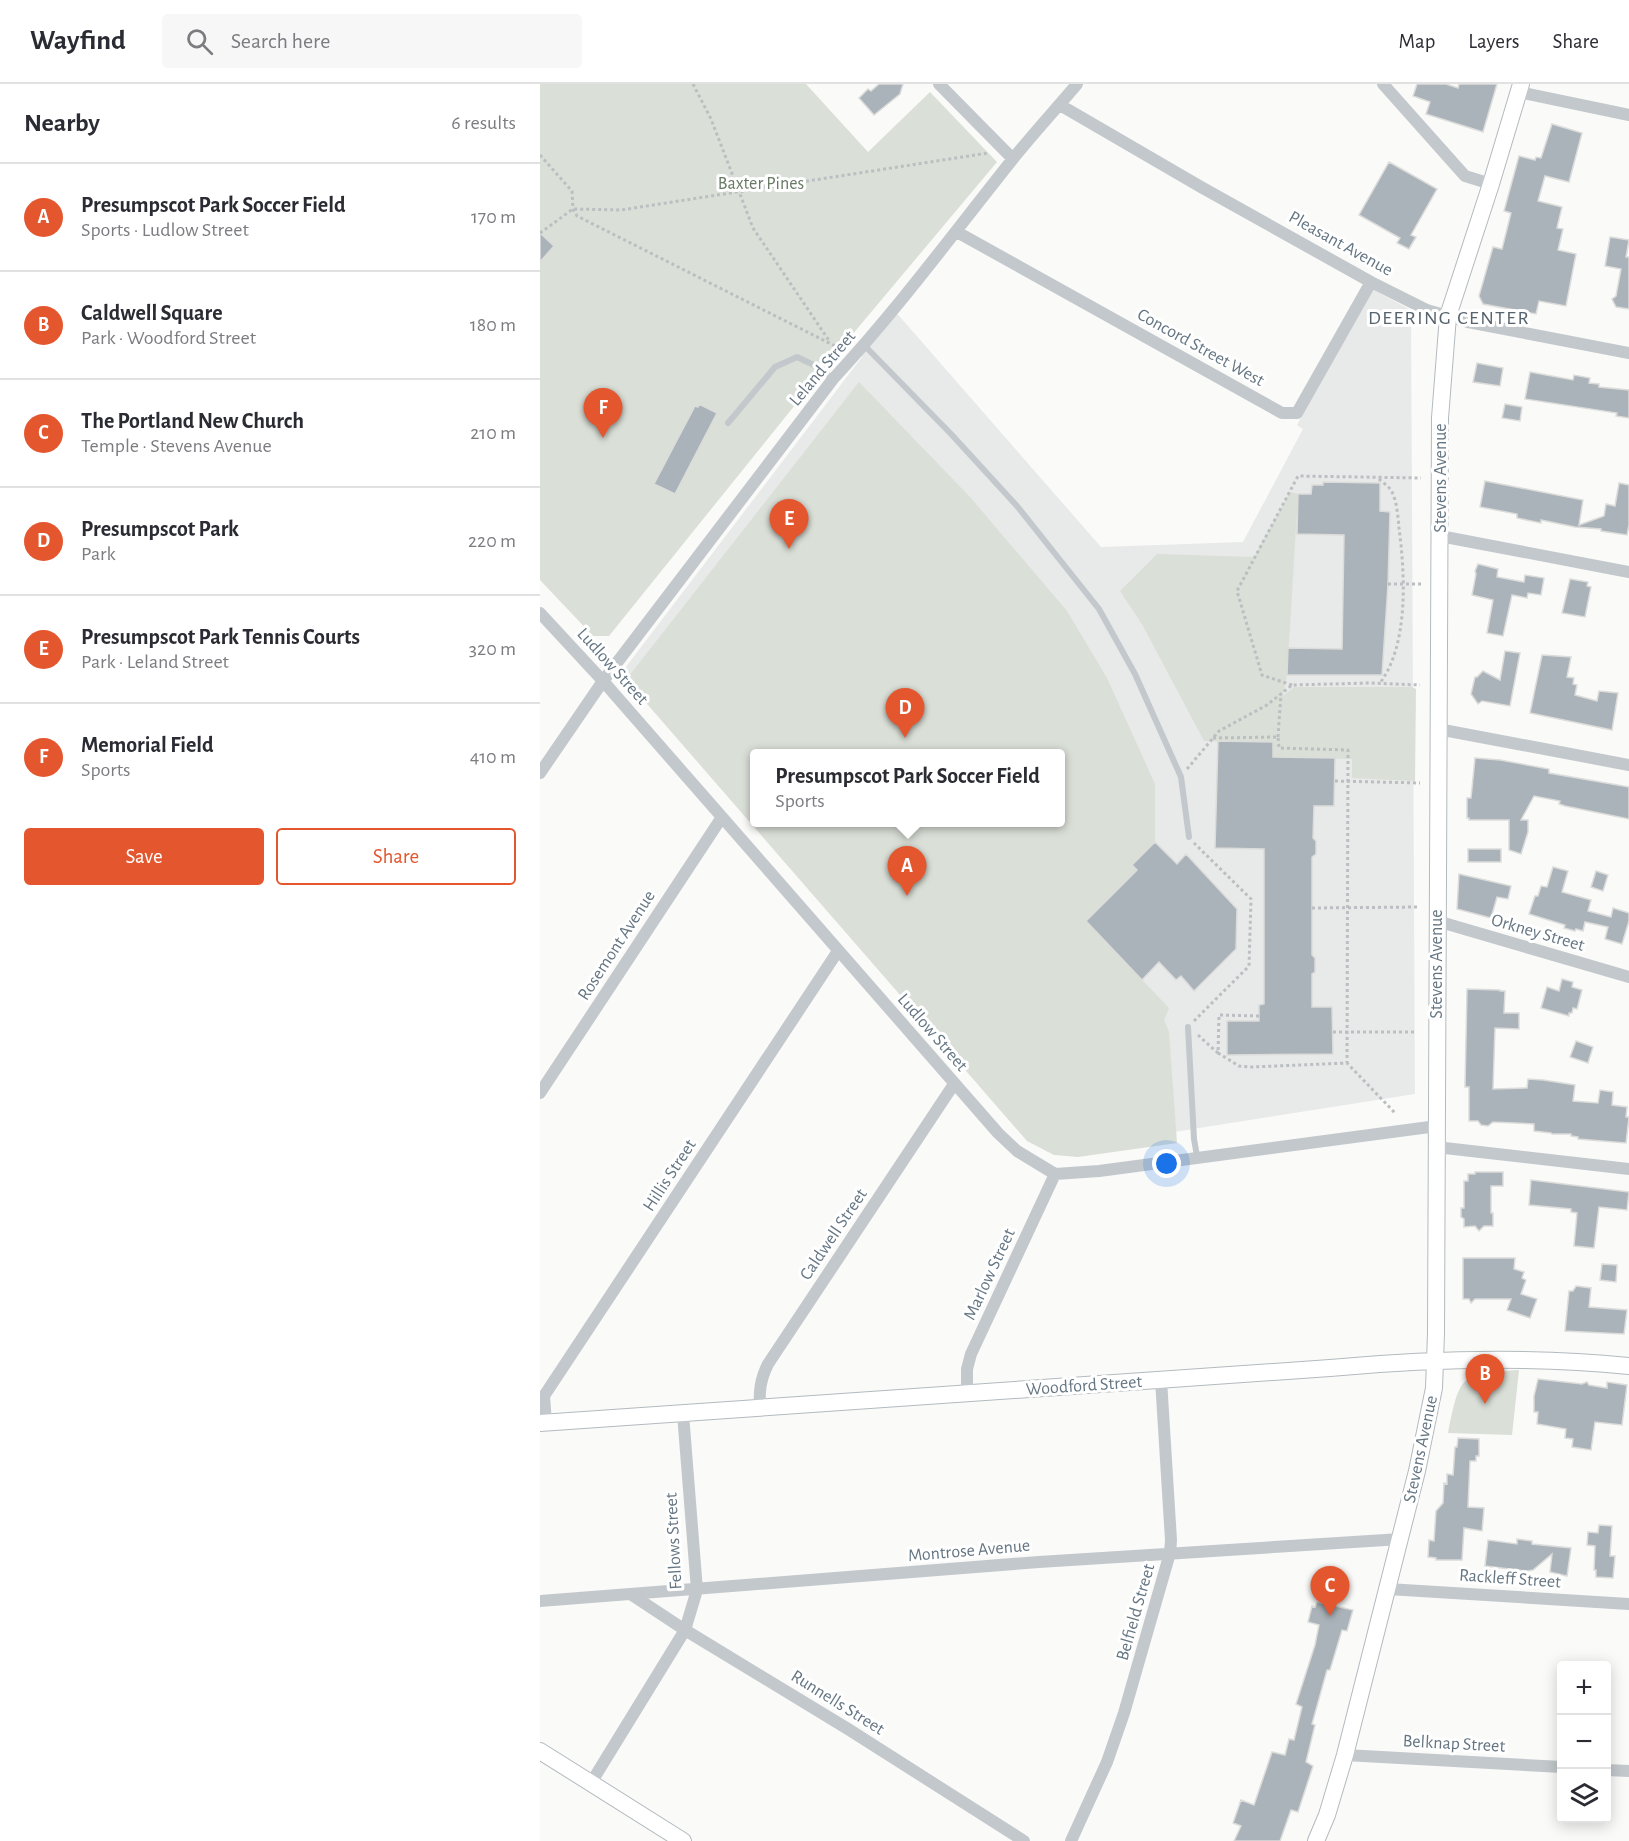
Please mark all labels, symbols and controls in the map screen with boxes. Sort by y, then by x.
search box [162,14,582,68]
icon: search [183,25,216,58]
text: Wayfind [30,27,126,55]
text: Search here [231,30,330,52]
text: Map [1399,31,1435,52]
text: Layers [1468,31,1519,52]
text: Share [1552,31,1599,52]
text: Nearby [24,110,100,136]
text: 6 results [451,113,516,133]
park label: Baxter Pines [718,175,804,193]
text: Presumpscot Park Soccer Field [81,194,346,216]
text: A [38,207,50,227]
text: 170 m [471,207,516,227]
street label: Pleasant Avenue [1286,208,1395,280]
text: Sports · Ludlow Street [81,220,249,240]
text: Caldwell Square [81,302,223,324]
street label: Concord Street West [1134,306,1267,390]
district label: DEERING CENTER [1368,308,1530,328]
text: B [38,315,49,335]
text: 180 m [470,315,516,335]
street label: Leland Street [786,327,859,410]
text: Park · Woodford Street [81,328,256,348]
pin: F [584,388,622,438]
text: The Portland New Church [81,410,304,432]
text: C [38,423,49,443]
text: 210 m [470,423,516,443]
street label: Stevens Avenue [1432,423,1450,533]
text: Temple · Stevens Avenue [81,436,272,456]
pin: E [770,500,808,549]
text: Presumpscot Park [81,518,239,540]
text: D [37,531,50,551]
text: 220 m [468,531,516,551]
text: Park [81,544,116,564]
street label: Ludlow Street [573,625,651,709]
text: Presumpscot Park Tennis Courts [81,626,360,648]
text: E [38,639,49,659]
text: 320 m [469,639,516,659]
text: Park · Leland Street [81,652,229,672]
pin: D [886,688,925,738]
text: Memorial Field [81,734,214,756]
text: F [39,747,48,767]
text: 410 m [470,747,516,767]
popup [750,749,1065,827]
text: Sports [81,760,130,780]
text: Presumpscot Park Soccer Field [775,765,1040,787]
text: Sports [775,791,825,811]
button: Save [24,828,264,885]
button: Share [276,828,516,885]
pin: A [888,846,926,896]
street label: Rosemont Avenue [575,888,659,1004]
street label: Stevens Avenue [1428,909,1446,1019]
street label: Orkney Street [1489,911,1587,955]
street label: Ludlow Street [894,990,971,1075]
street label: Hillis Street [640,1136,700,1215]
your location [1152,1149,1181,1178]
street label: Caldwell Street [797,1185,871,1283]
street label: Marlow Street [961,1226,1019,1323]
pin: B [1466,1354,1504,1404]
street label: Woodford Street [1025,1373,1143,1399]
street label: Stevens Avenue [1401,1394,1441,1505]
street label: Fellows Street [662,1492,686,1590]
street label: Montrose Avenue [907,1537,1031,1565]
street label: Belfield Street [1114,1562,1158,1663]
pin: C [1310,1566,1350,1616]
street label: Rackleff Street [1458,1566,1562,1592]
map controls [1557,1661,1611,1823]
button: + [1557,1661,1611,1715]
street label: Runnells Street [788,1667,887,1739]
button: − [1557,1715,1611,1769]
street label: Belknap Street [1402,1732,1506,1756]
button: layers [1557,1769,1611,1823]

